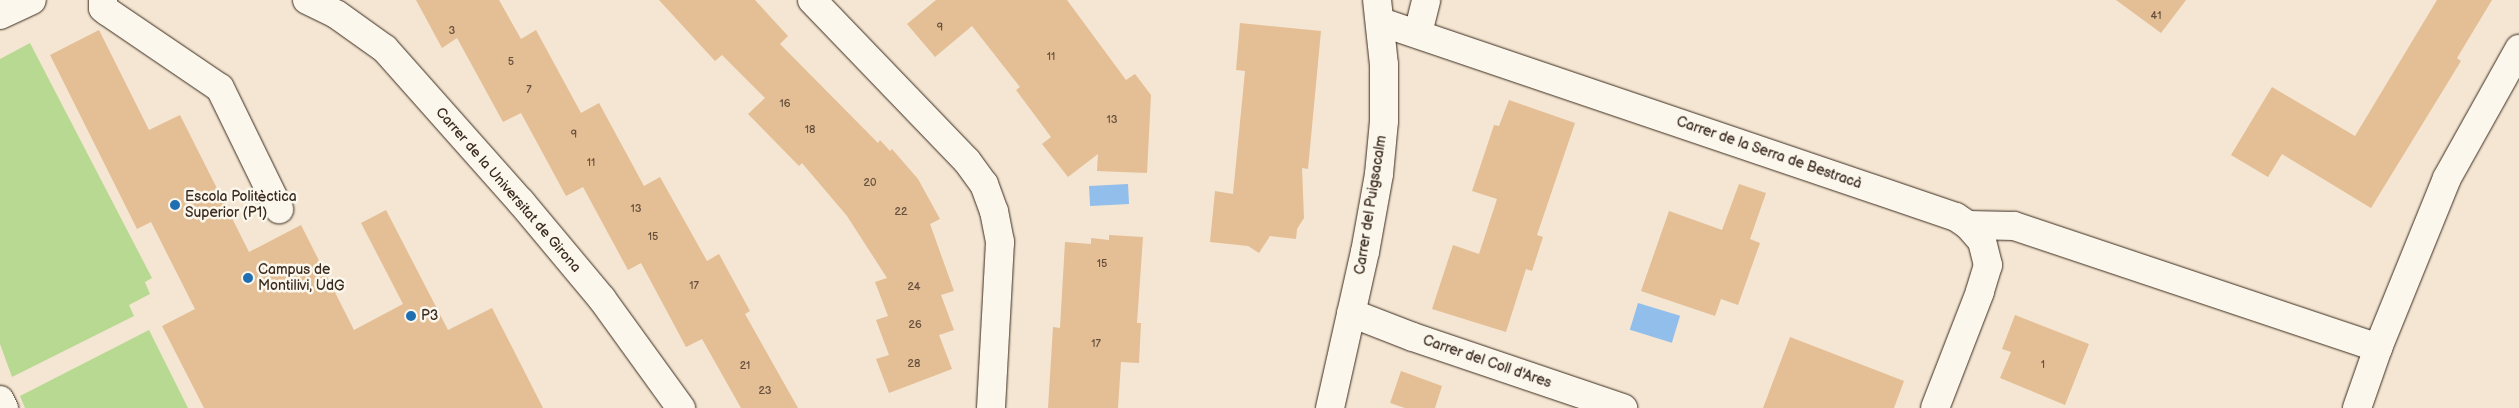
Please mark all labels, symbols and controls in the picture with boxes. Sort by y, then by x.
house number: 41 [2151,9,2161,23]
house number: 9 [937,21,943,35]
house number: 3 [449,24,455,38]
house number: 11 [1047,50,1055,64]
house number: 5 [508,55,514,69]
house number: 7 [526,83,532,97]
house number: 16 [780,97,790,111]
street label: Carrer de la Universitat de Girona [432,104,584,276]
house number: 13 [1106,113,1118,127]
street label: Carrer de la Serra de Bestracà [1674,113,1864,193]
house number: 18 [805,123,815,137]
house number: 9 [571,128,577,142]
street label: Carrer del Puigsacalm [1352,134,1390,276]
house number: 11 [587,156,595,170]
house number: 20 [864,176,876,190]
place label: Escola Politèctica Superior (P1) [185,189,297,222]
marker: Escola Politèctica Superior (P1) [169,199,181,211]
house number: 13 [630,202,642,216]
house number: 22 [895,205,907,219]
house number: 15 [648,230,658,244]
house number: 15 [1097,257,1107,271]
place label: Campus de Montilivi, UdG [258,262,345,294]
marker: Campus de Montilivi, UdG [242,272,254,284]
house number: 17 [689,279,699,293]
house number: 24 [907,280,921,294]
place label: P3 [421,308,438,324]
marker: P3 [405,310,417,322]
house number: 26 [908,318,922,332]
street label: Carrer del Coll d'Ares [1421,332,1553,392]
house number: 17 [1091,337,1101,351]
house number: 28 [908,357,920,371]
house number: 1 [2041,358,2045,372]
house number: 21 [740,359,750,373]
house number: 23 [758,384,772,398]

